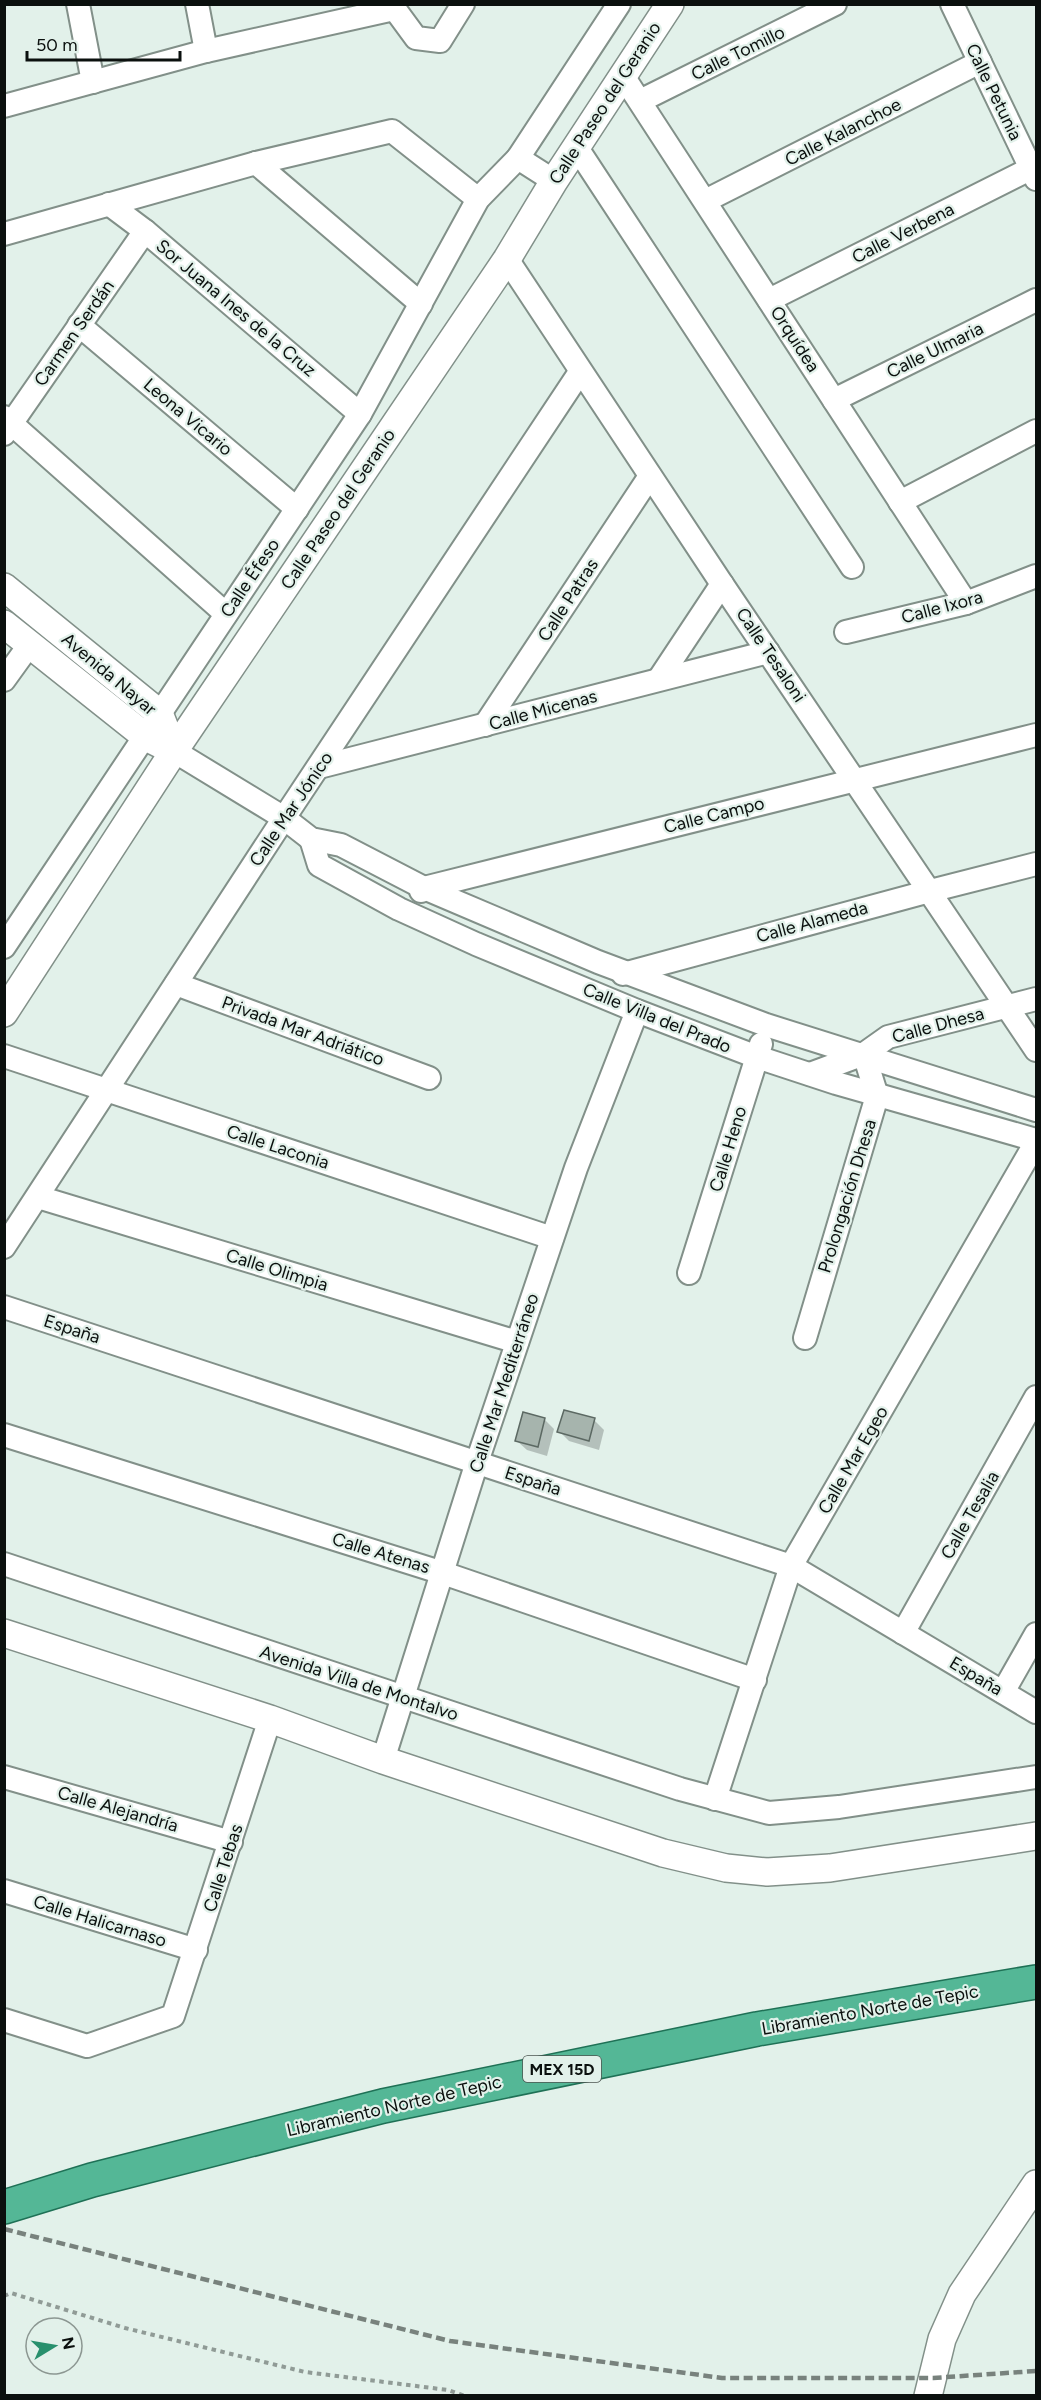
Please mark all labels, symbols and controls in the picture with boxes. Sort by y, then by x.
street label: Calle Paseo del Geranio [544,18,666,188]
street label: Calle Tomillo [688,21,788,85]
scale bar [27,24,180,62]
text: 50 m [36,34,78,56]
street label: Calle Petunia [961,40,1027,144]
street label: Calle Kalanchoe [781,93,905,171]
street label: Calle Verbena [848,198,958,268]
street label: Sor Juana Ines de la Cruz [152,235,321,381]
street label: Carmen Serdán [29,276,119,390]
street label: Orquídea [766,302,824,376]
street label: Calle Ulmaria [883,317,987,383]
street label: Leona Vicario [139,373,237,461]
street label: Calle Paseo del Geranio [276,424,400,594]
street label: Calle Éfeso [216,534,284,622]
street label: Calle Patras [533,554,603,646]
street label: Calle Ixora [899,586,985,628]
street label: Calle Tesaloni [731,604,811,706]
street label: Avenida Nayar [57,628,161,720]
street label: Calle Micenas [487,685,599,735]
street label: Calle Mar Jónico [245,748,337,870]
street label: Calle Campo [661,792,767,838]
street label: Calle Alameda [754,897,870,947]
street label: Calle Villa del Prado [580,978,734,1058]
street label: Privada Mar Adriático [219,991,387,1071]
street label: Calle Dhesa [890,1002,986,1048]
street label: Calle Heno [705,1104,751,1194]
street label: Prolongación Dhesa [813,1116,881,1276]
street label: Calle Laconia [224,1120,332,1174]
street label: Calle Olimpia [223,1244,331,1296]
street label: Calle Mar Mediterráneo [465,1291,543,1475]
street label: España [41,1310,103,1348]
street label: Calle Mar Egeo [813,1402,893,1518]
street label: España [502,1462,564,1500]
street label: Calle Tesalia [936,1467,1004,1563]
street label: Calle Atenas [330,1528,432,1578]
street label: Avenida Villa de Montalvo [257,1640,461,1726]
street label: España [945,1652,1007,1700]
street label: Calle Alejandría [55,1781,181,1837]
street label: Calle Tebas [198,1821,248,1915]
street label: Calle Halicarnaso [31,1890,169,1952]
street label: Libramiento Norte de Tepic [760,1980,980,2040]
road number: MEX 15D [523,2056,601,2082]
street label: Libramiento Norte de Tepic [284,2070,504,2141]
north arrow [24,2316,84,2376]
text: N [58,2335,79,2351]

